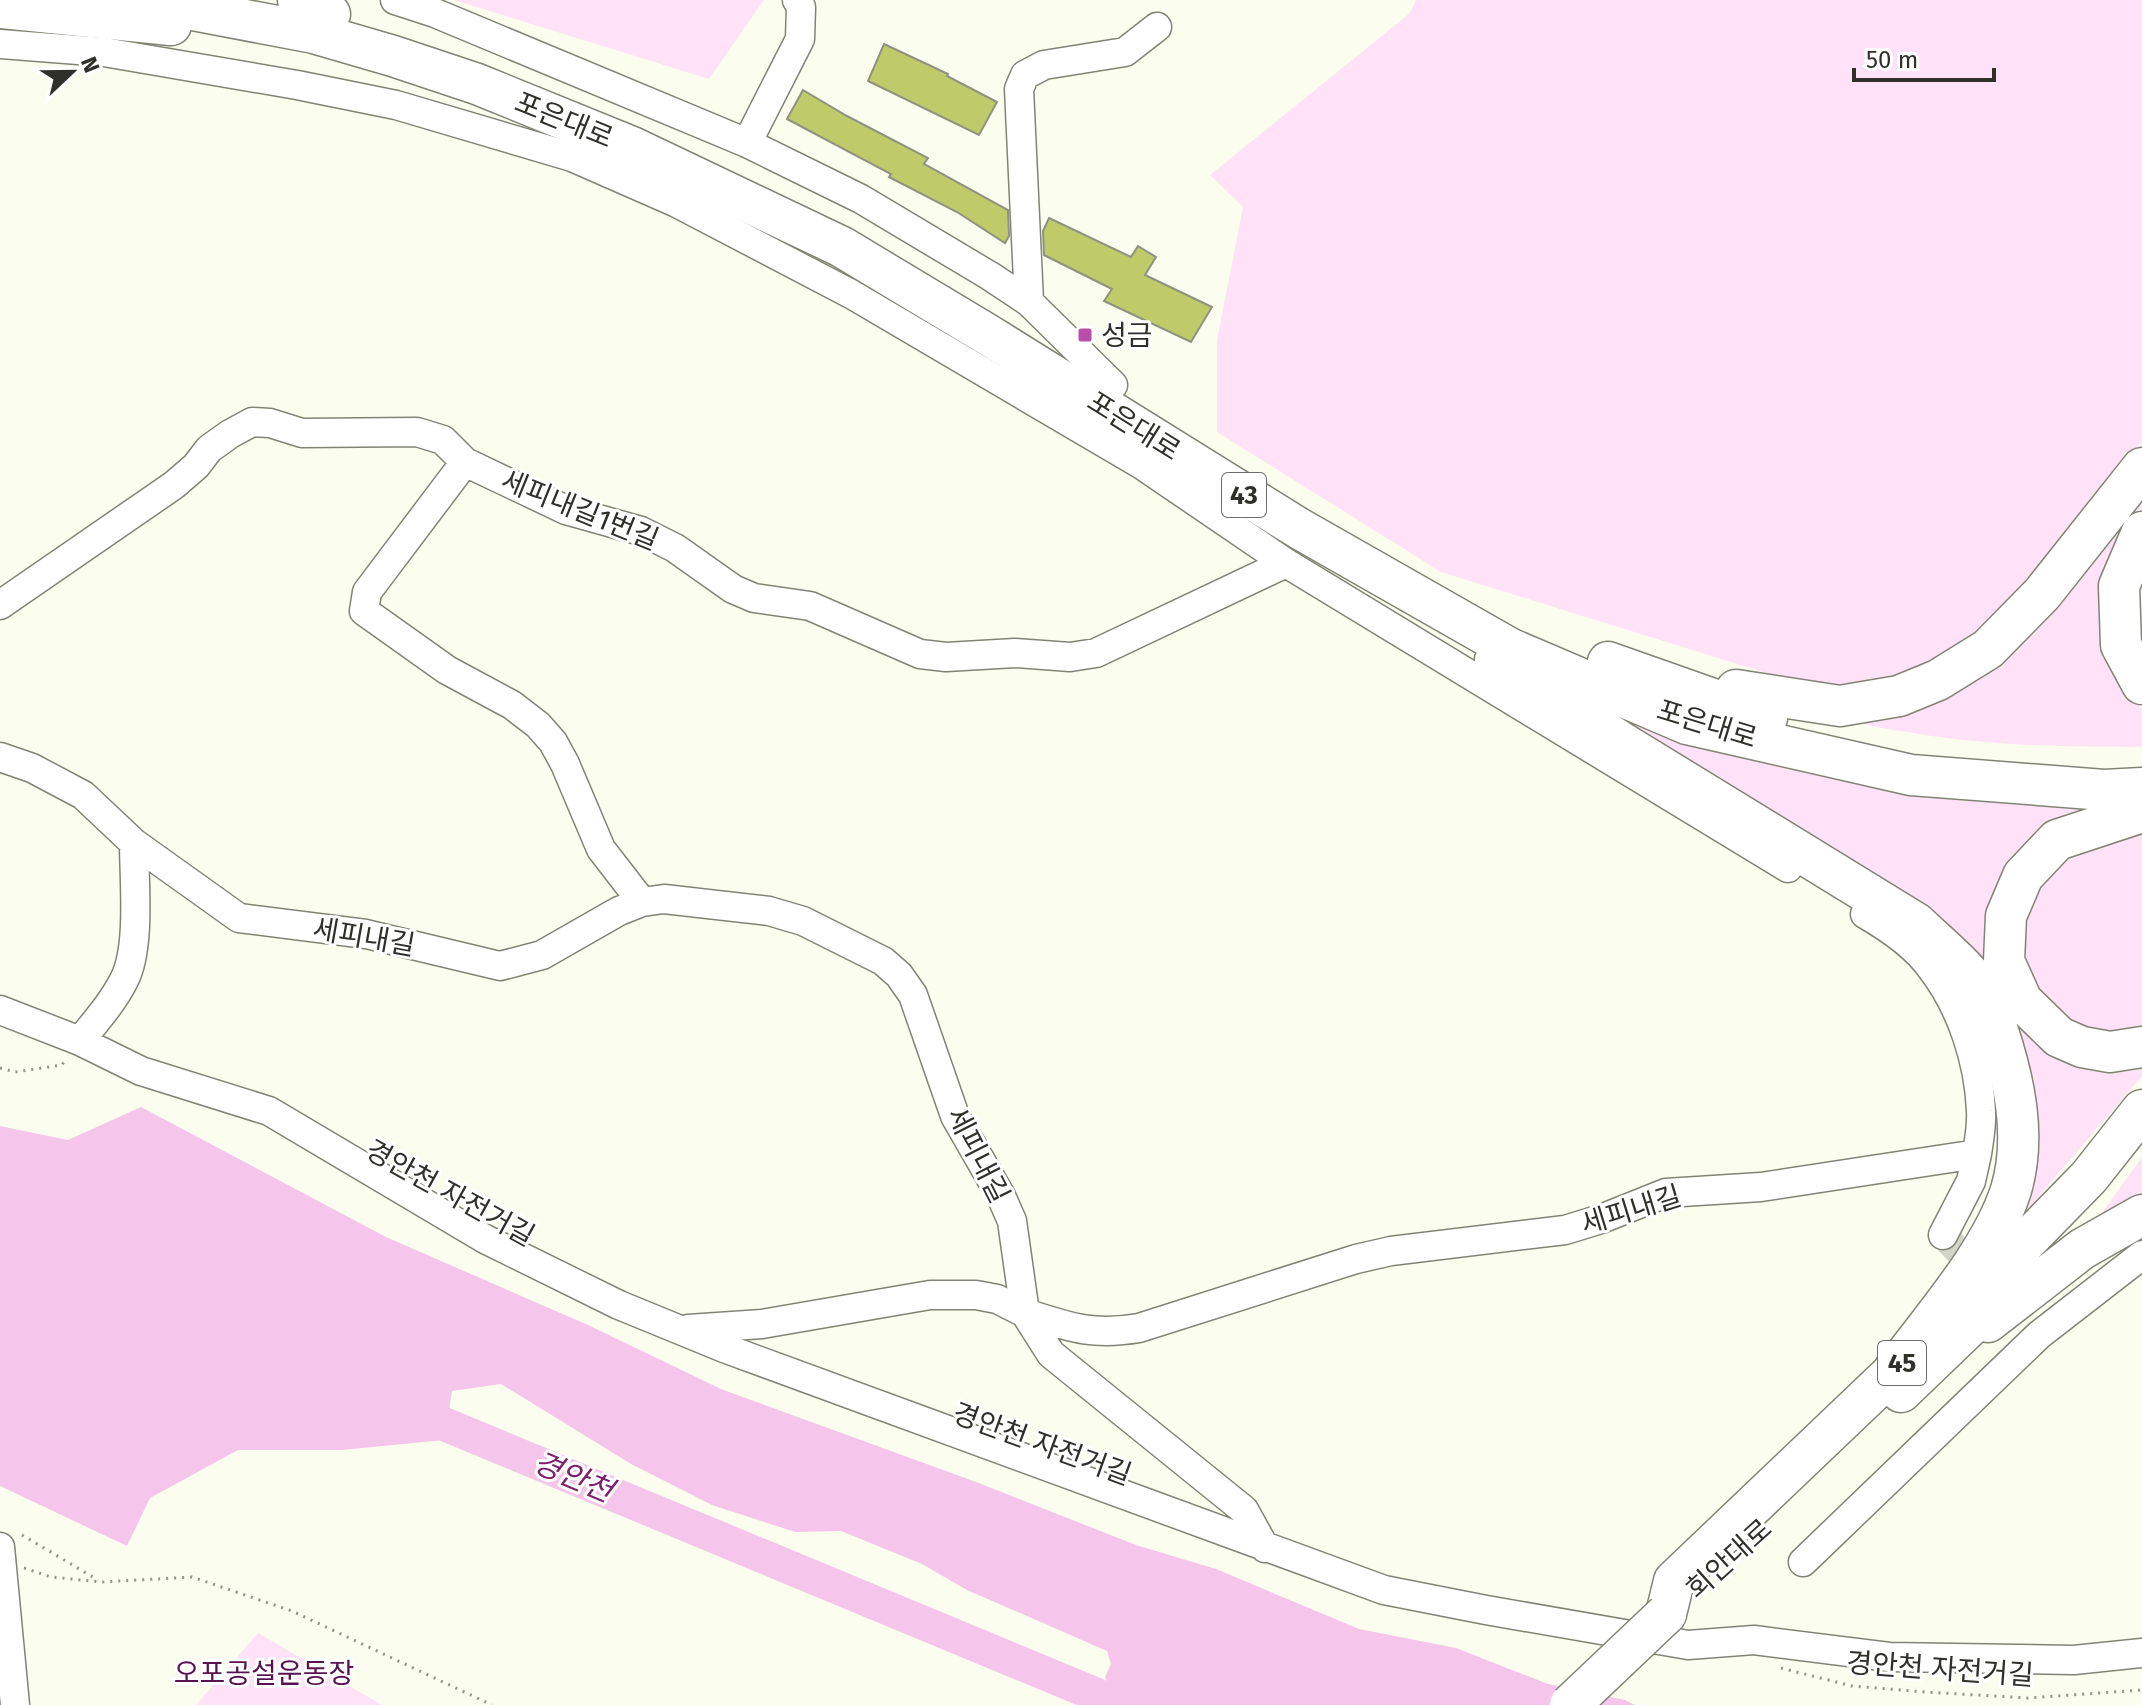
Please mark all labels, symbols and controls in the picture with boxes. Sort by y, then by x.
north arrow [32,32,112,112]
scale bar [1854,32,1994,82]
text: 50 m [1866,46,1918,74]
text: N [75,53,105,77]
street label: 포은대로 [510,85,618,155]
place label: 성금 [1101,319,1153,352]
marker: 성금 [1076,326,1094,344]
street label: 포은대로 [1082,385,1186,467]
street label: 세피내길1번길 [497,463,663,557]
road number: 43 [1222,473,1266,517]
street label: 포은대로 [1653,693,1761,755]
street label: 세피내길 [310,912,418,962]
street label: 세피내길 [940,1102,1016,1208]
street label: 경안천 자전거길 [360,1133,540,1253]
street label: 세피내길 [1577,1179,1685,1241]
road number: 45 [1878,1341,1926,1385]
street label: 경안천 자전거길 [948,1396,1136,1492]
water label: 경안천 [528,1444,621,1511]
street label: 회안대로 [1680,1512,1778,1606]
street label: 경안천 자전거길 [1845,1646,2035,1692]
park label: 오포공설운동장 [174,1657,354,1690]

